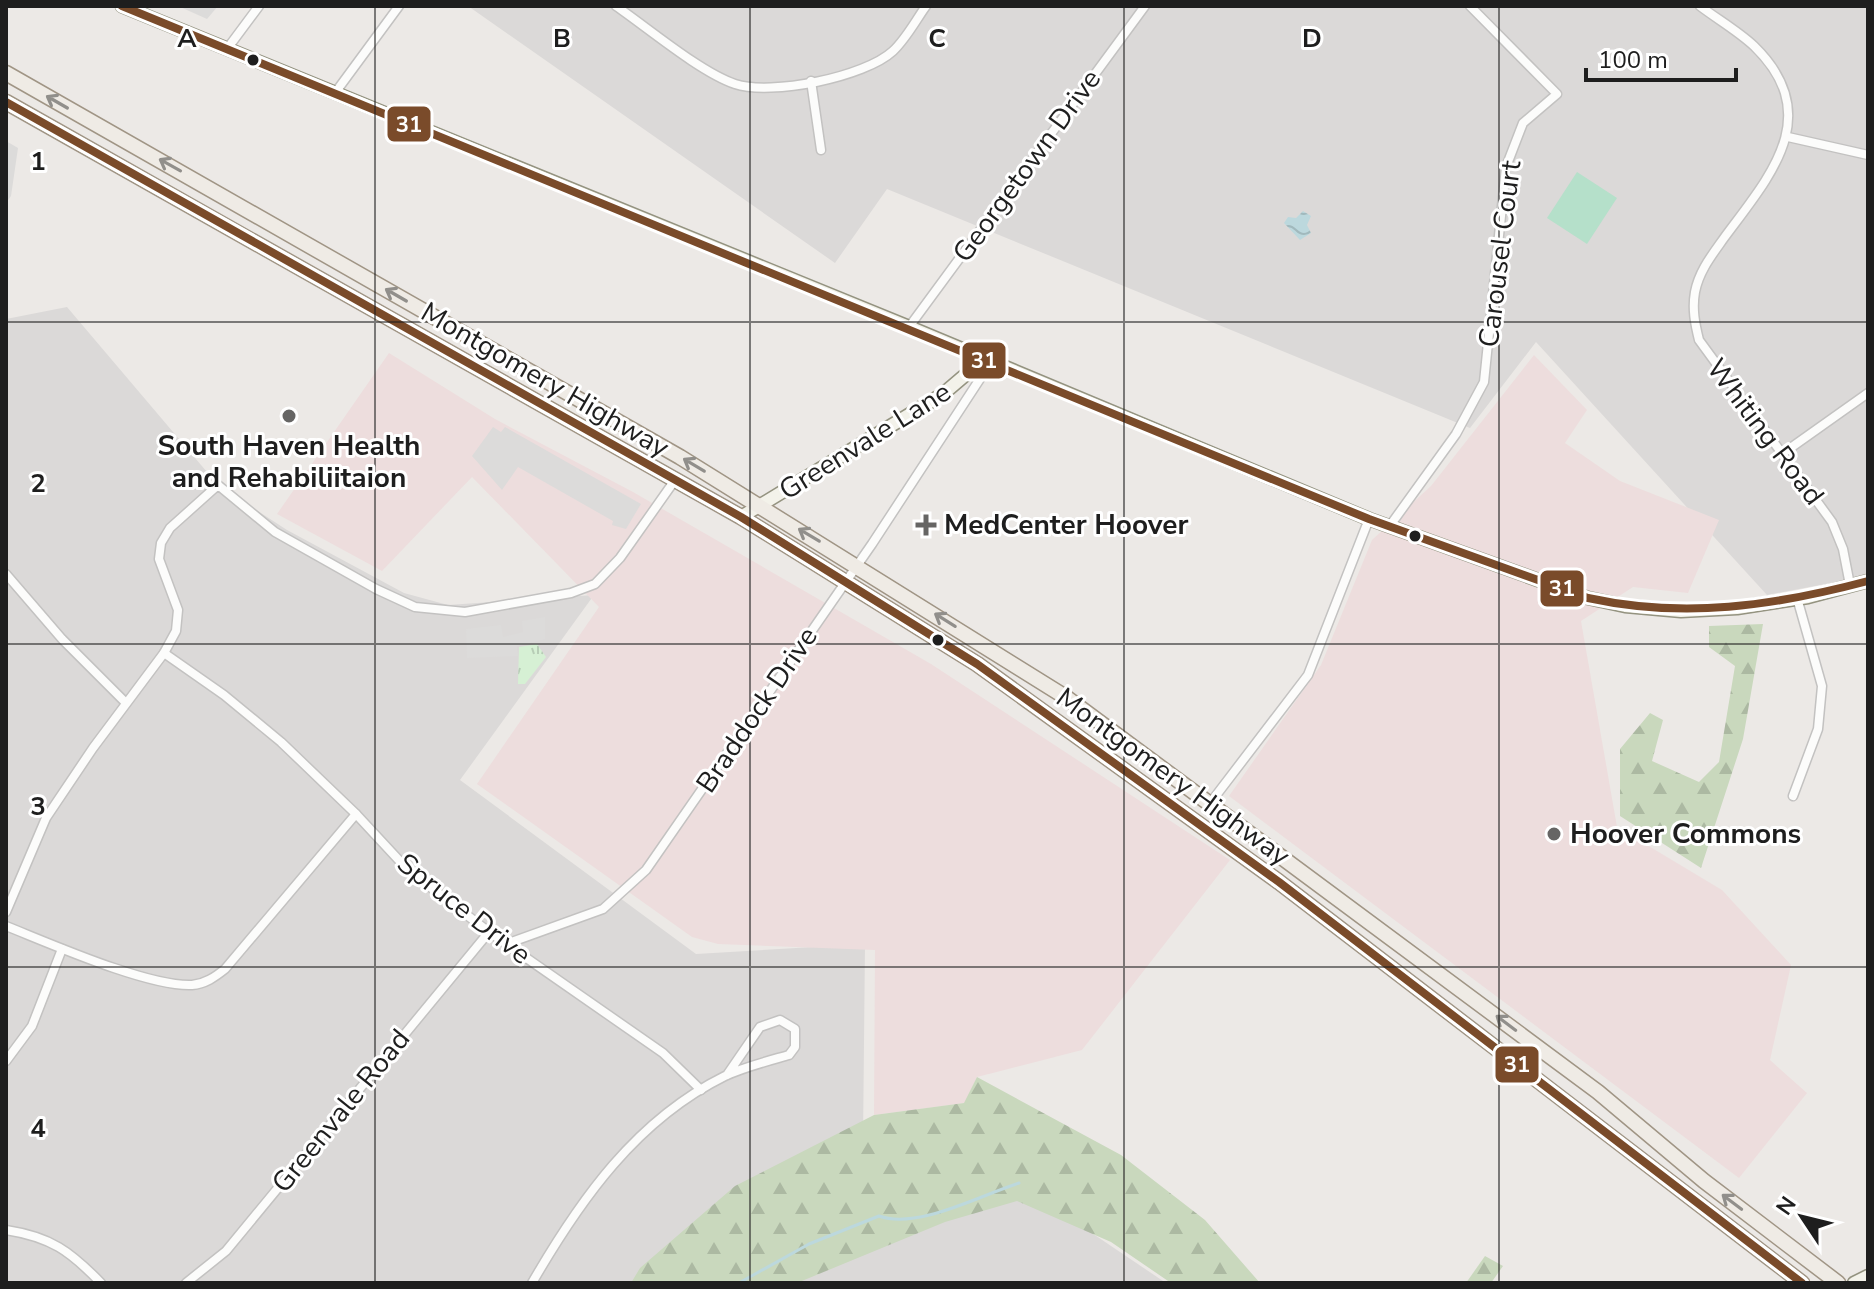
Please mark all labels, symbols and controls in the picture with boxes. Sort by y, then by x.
text: A [177,21,197,56]
text: B [553,21,571,56]
text: C [928,21,946,56]
text: D [1302,21,1322,56]
scale bar [1586,32,1736,82]
text: 100 m [1598,44,1668,76]
unlabelled marker [245,52,261,68]
street label: Georgetown Drive [944,62,1110,270]
one-way arrow [46,94,69,110]
line badge: 31 [386,105,432,143]
text: 31 [396,110,422,140]
text: 1 [30,144,46,179]
one-way arrow [159,157,183,172]
street label: Carousel Court [1470,158,1530,350]
one-way arrow [385,287,408,303]
street label: Montgomery Highway [414,293,677,467]
line badge: 31 [961,341,1007,380]
text: 31 [971,346,997,376]
street label: Whiting Road [1697,351,1833,513]
street label: Greenvale Lane [772,373,958,509]
marker: South Haven Health and Rehabiliitaion [280,407,298,425]
place label: South Haven Health and Rehabiliitaion [158,427,420,497]
one-way arrow [683,457,706,473]
text: 2 [30,466,46,501]
place label: MedCenter Hoover [944,506,1188,544]
marker: MedCenter Hoover [915,514,937,536]
one-way arrow [798,527,821,543]
unlabelled marker [1407,528,1423,544]
line badge: 31 [1539,569,1585,608]
text: 31 [1549,574,1575,604]
one-way arrow [934,612,957,628]
street label: Braddock Drive [687,620,827,800]
unlabelled marker [930,632,946,648]
street label: Montgomery Highway [1048,679,1298,875]
text: 3 [30,789,46,824]
place label: Hoover Commons [1570,815,1801,853]
marker: Hoover Commons [1545,825,1563,843]
street label: Spruce Drive [389,845,539,973]
one-way arrow [1496,1015,1517,1032]
street label: Greenvale Road [263,1021,419,1201]
line badge: 31 [1494,1045,1540,1084]
text: 31 [1504,1050,1530,1080]
text: 4 [30,1111,46,1146]
north arrow [1762,1177,1842,1257]
text: N [1769,1191,1803,1221]
one-way arrow [1721,1193,1743,1210]

